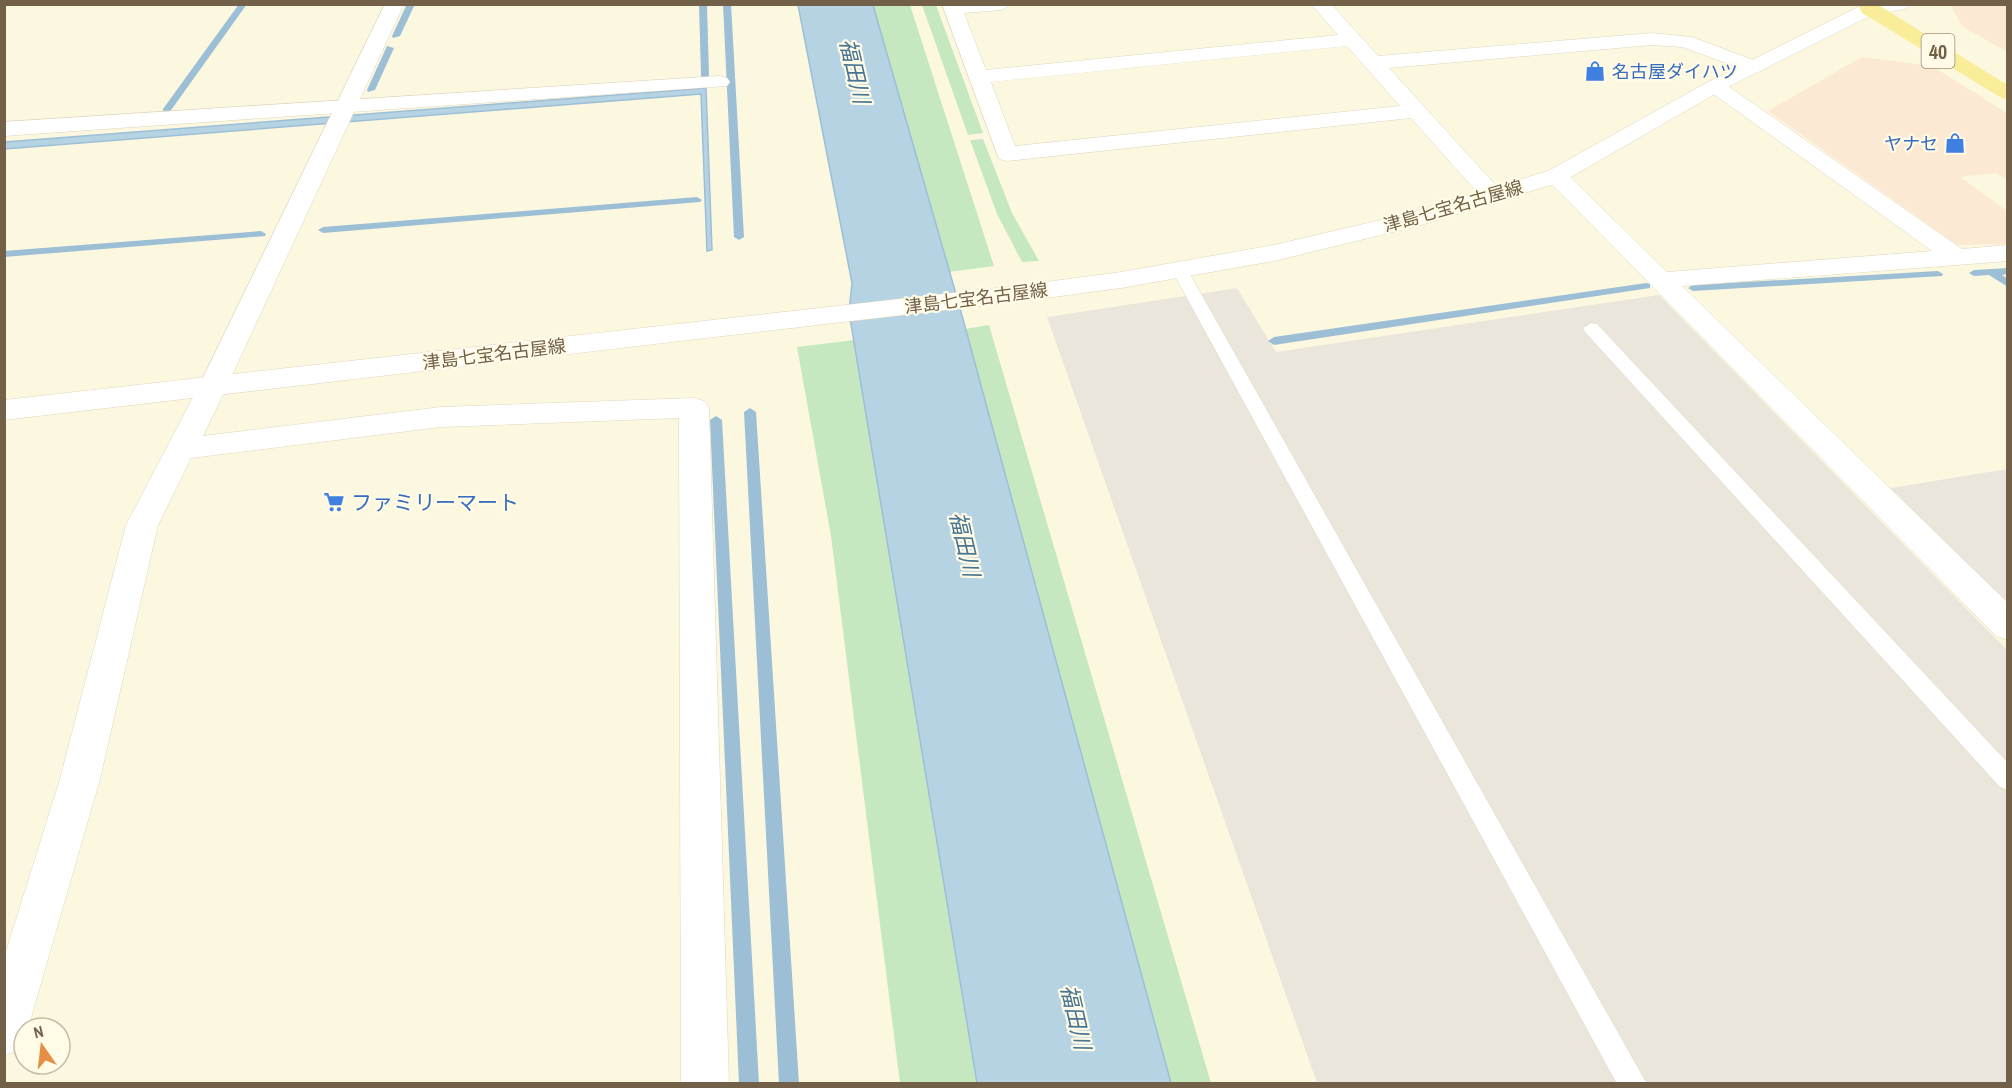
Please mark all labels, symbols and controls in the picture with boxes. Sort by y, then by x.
road number: 40 [1922,34,1954,68]
water label: 福田川 [833,35,877,108]
shop icon: 名古屋ダイハツ [1583,59,1607,83]
place label: 名古屋ダイハツ [1612,59,1738,84]
place label: ヤナセ [1884,131,1938,156]
shop icon: ヤナセ [1943,131,1967,155]
street label: 津島七宝名古屋線 [1380,174,1526,238]
street label: 津島七宝名古屋線 [903,277,1049,319]
street label: 津島七宝名古屋線 [421,333,567,375]
place label: ファミリーマート [351,488,519,517]
supermarket icon: ファミリーマート [322,490,346,514]
water label: 福田川 [943,508,987,581]
water label: 福田川 [1054,981,1098,1054]
north arrow [12,1016,72,1076]
text: N [31,1020,46,1043]

